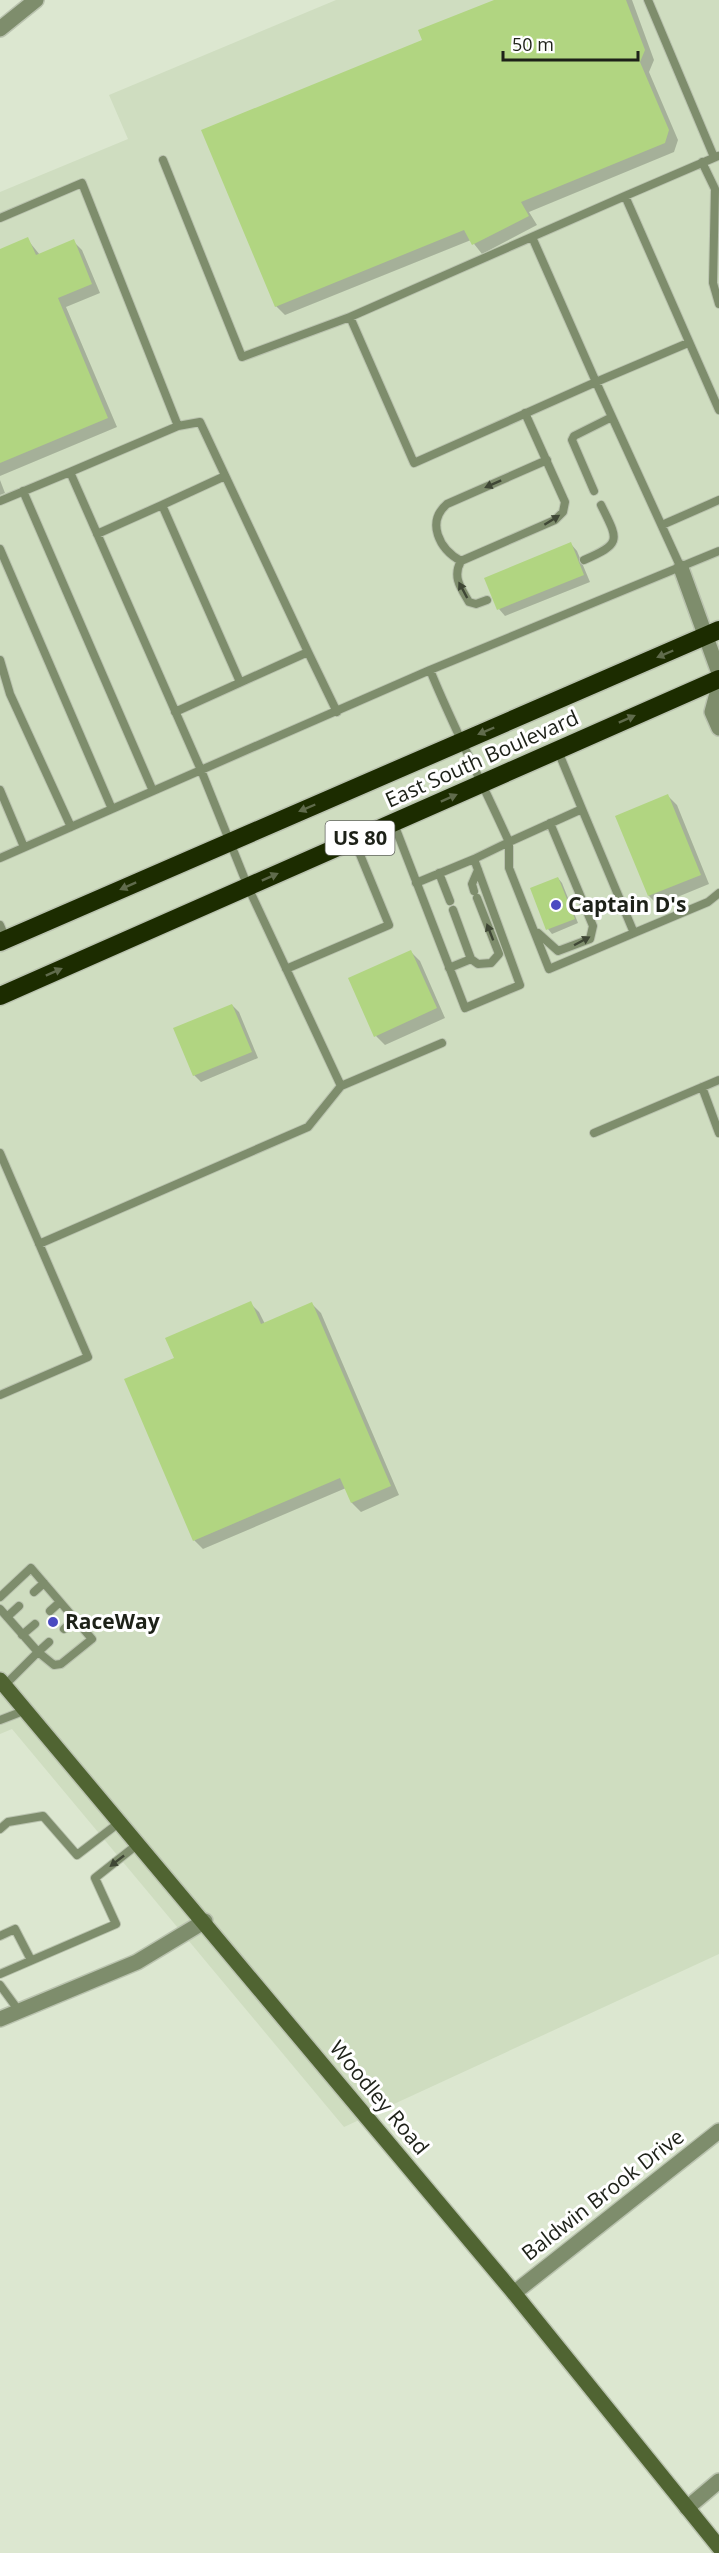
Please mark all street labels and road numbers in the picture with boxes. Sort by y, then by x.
street label: East South Boulevard [380,703,583,813]
road number: US 80 [326,821,394,855]
street label: Woodley Road [324,2034,436,2160]
street label: Baldwin Brook Drive [516,2122,689,2266]

